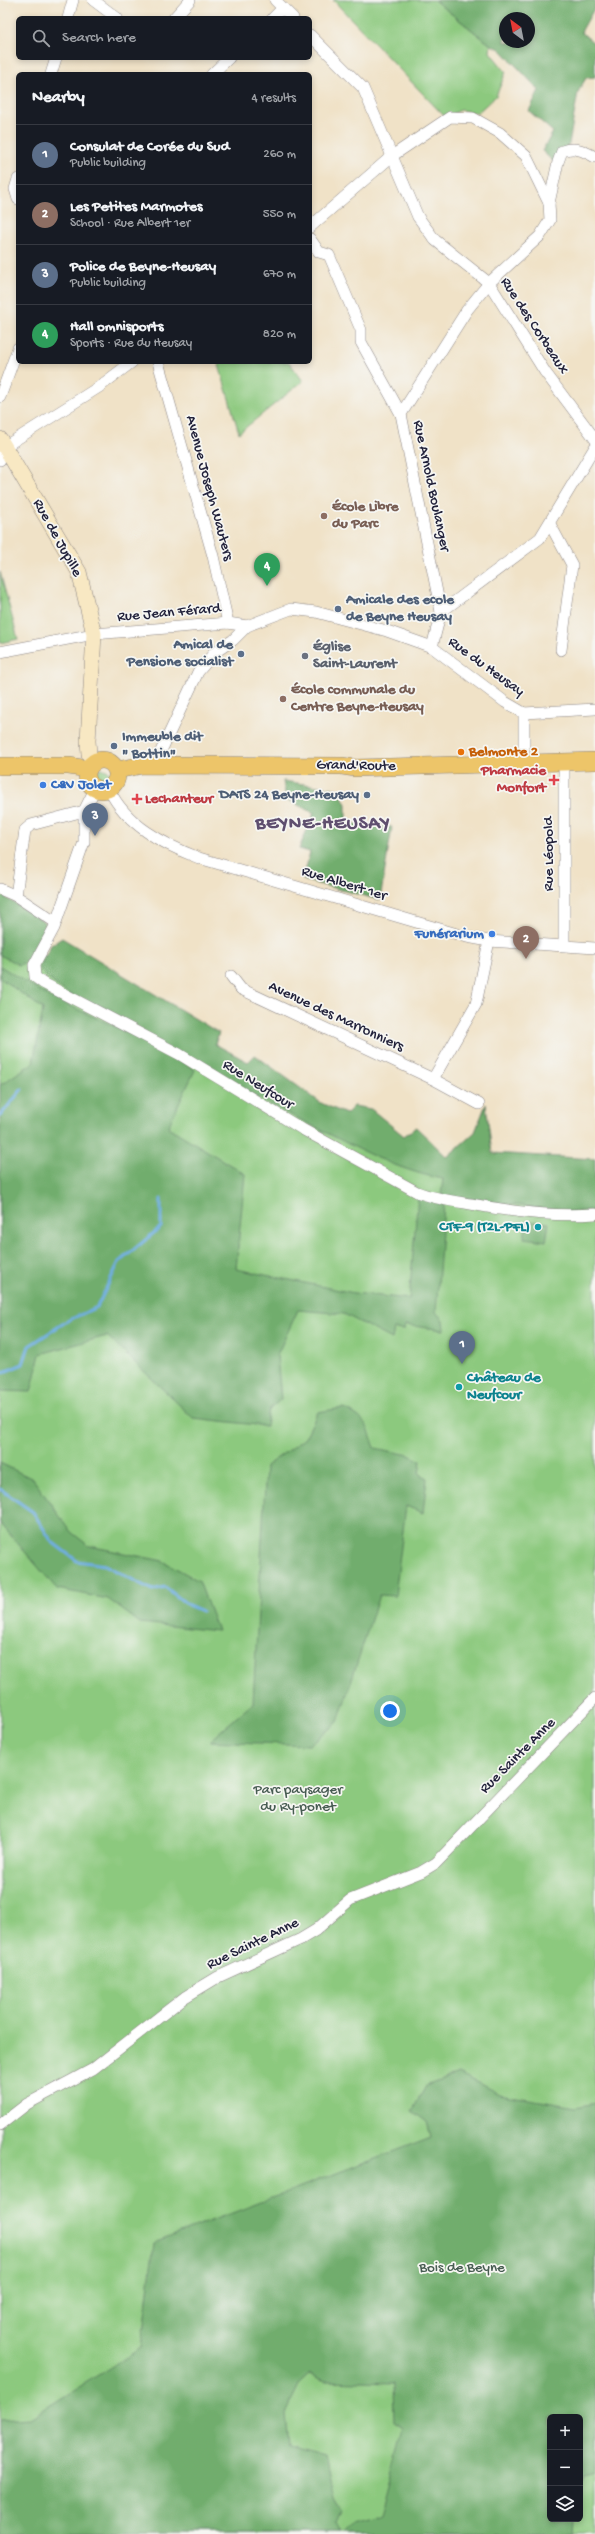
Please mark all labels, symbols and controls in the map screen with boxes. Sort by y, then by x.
north arrow [499,12,535,48]
search box [16,16,312,60]
icon: search [30,27,52,49]
text: Search here [62,29,136,47]
text: Nearby [32,88,85,108]
text: 4 results [252,91,296,106]
text: Consulat de Corée du Sud [70,138,229,156]
text: 1 [42,147,48,162]
text: 260 m [263,147,296,162]
text: Public building [70,156,146,171]
text: Les Petites Marmotes [70,198,203,216]
text: 2 [42,207,48,222]
text: 550 m [263,207,296,222]
text: School · Rue Albert 1er [70,216,190,231]
text: Police de Beyne-Heusay [70,258,216,276]
text: 3 [42,267,48,282]
text: 670 m [263,267,296,282]
street label: Rue des Corbeaux [496,274,572,378]
text: Public building [70,276,146,291]
text: Hall omnisports [70,318,164,336]
text: 4 [42,327,48,342]
text: 820 m [263,327,296,342]
text: Sports · Rue du Heusay [70,336,192,351]
street label: Avenue Joseph Wauters [181,413,237,563]
street label: Rue Arnold Boulanger [408,419,454,555]
street label: Rue de Jupille [28,496,86,580]
place label: École Libre du Parc [332,498,400,533]
marker: École Libre du Parc [319,511,329,521]
pin: 4 [254,553,280,586]
place label: Amicale des ecole de Beyne Heusay [345,591,455,626]
street label: Rue Jean Férard [116,599,223,627]
marker: Amicale des ecole de Beyne Heusay [333,604,343,614]
street label: Rue du Heusay [444,633,528,701]
place label: Amical de Pensione socialist [126,636,235,671]
place label: Église Saint-Laurent [313,638,399,673]
marker: Amical de Pensione socialist [236,649,246,659]
marker: Église Saint-Laurent [300,651,310,661]
place label: École communale du Centre Beyne-Heusay [290,681,424,716]
marker: École communale du Centre Beyne-Heusay [278,694,288,704]
place label: Immeuble dit " Bottin" [122,728,204,763]
marker: Immeuble dit " Bottin" [109,741,119,751]
place label: Belmonte 2 [468,743,539,761]
marker: Belmonte 2 [456,747,466,757]
street label: Grand'Route [316,756,396,776]
place label: Pharmacie Monfort [480,762,548,797]
marker: Pharmacie Monfort [549,775,559,785]
place label: C&V Jolet [50,776,113,794]
marker: C&V Jolet [38,780,48,790]
place label: DATS 24 Beyne-Heusay [217,786,360,804]
place label: Lechanteur [145,790,215,808]
marker: DATS 24 Beyne-Heusay [362,790,372,800]
marker: Lechanteur [132,794,142,804]
pin: 3 [82,803,108,836]
district label: BEYNE-HEUSAY [254,813,391,836]
street label: Rue Léopold [540,816,558,891]
street label: Rue Albert 1er [299,863,390,906]
place label: Funérarium [414,925,484,943]
pin: 2 [513,926,539,959]
marker: Funérarium [487,929,497,939]
street label: Avenue des Marronniers [265,978,407,1057]
street label: Rue Neufcour [219,1056,298,1115]
place label: CTF-9 (T2L-PFL) [438,1218,530,1236]
marker: CTF-9 (T2L-PFL) [533,1222,543,1232]
pin: 1 [449,1331,475,1364]
place label: Château de Neufcour [466,1369,542,1404]
marker: Château de Neufcour [454,1382,464,1392]
your location [380,1701,400,1721]
street label: Rue Sainte Anne [476,1714,560,1798]
park label: Parc paysager du Ry-ponet [252,1781,344,1816]
street label: Rue Sainte Anne [204,1914,302,1974]
park label: Bois de Beyne [418,2259,505,2277]
map controls [547,2414,583,2522]
button: + [547,2414,583,2450]
button: − [547,2450,583,2486]
button: layers [547,2486,583,2522]

